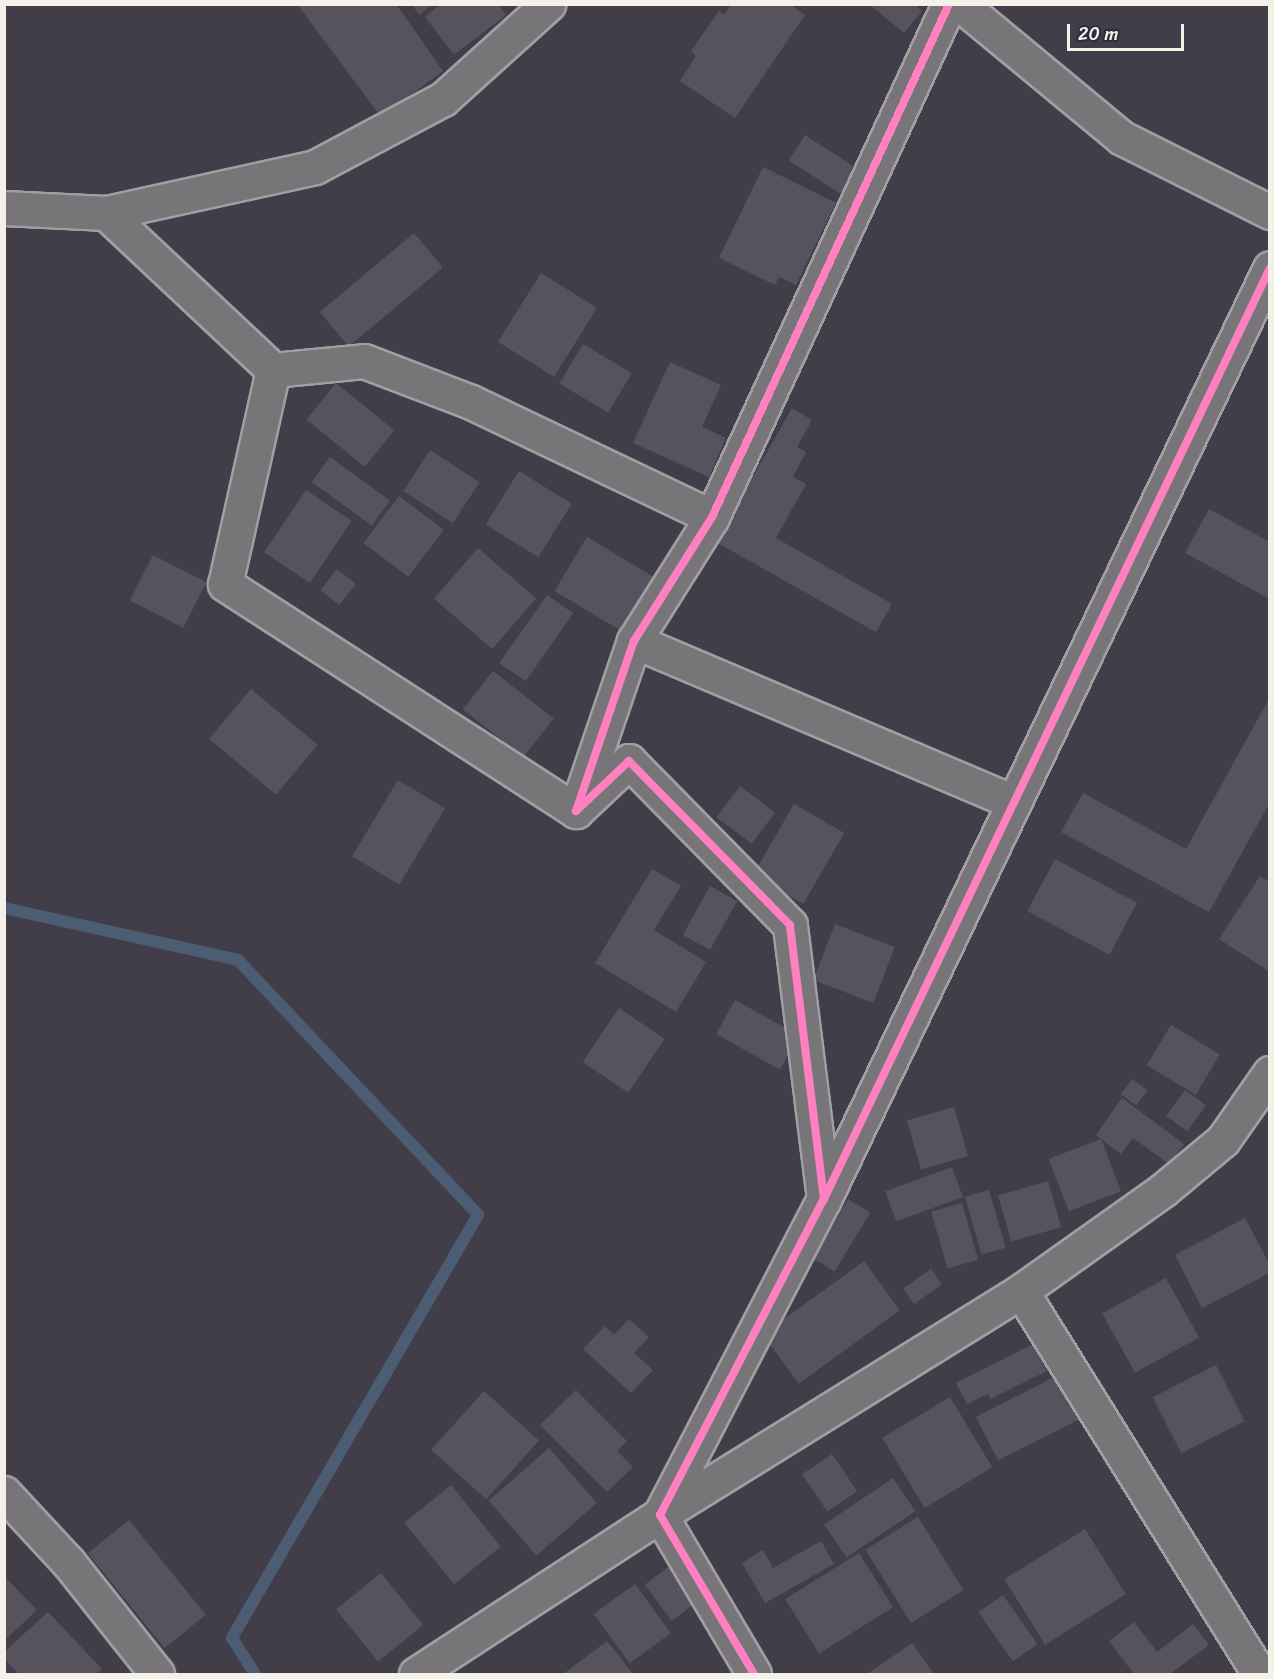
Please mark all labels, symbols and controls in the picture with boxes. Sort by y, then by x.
scale bar [1070,12,1187,50]
text: 20 m [1078,18,1118,50]

